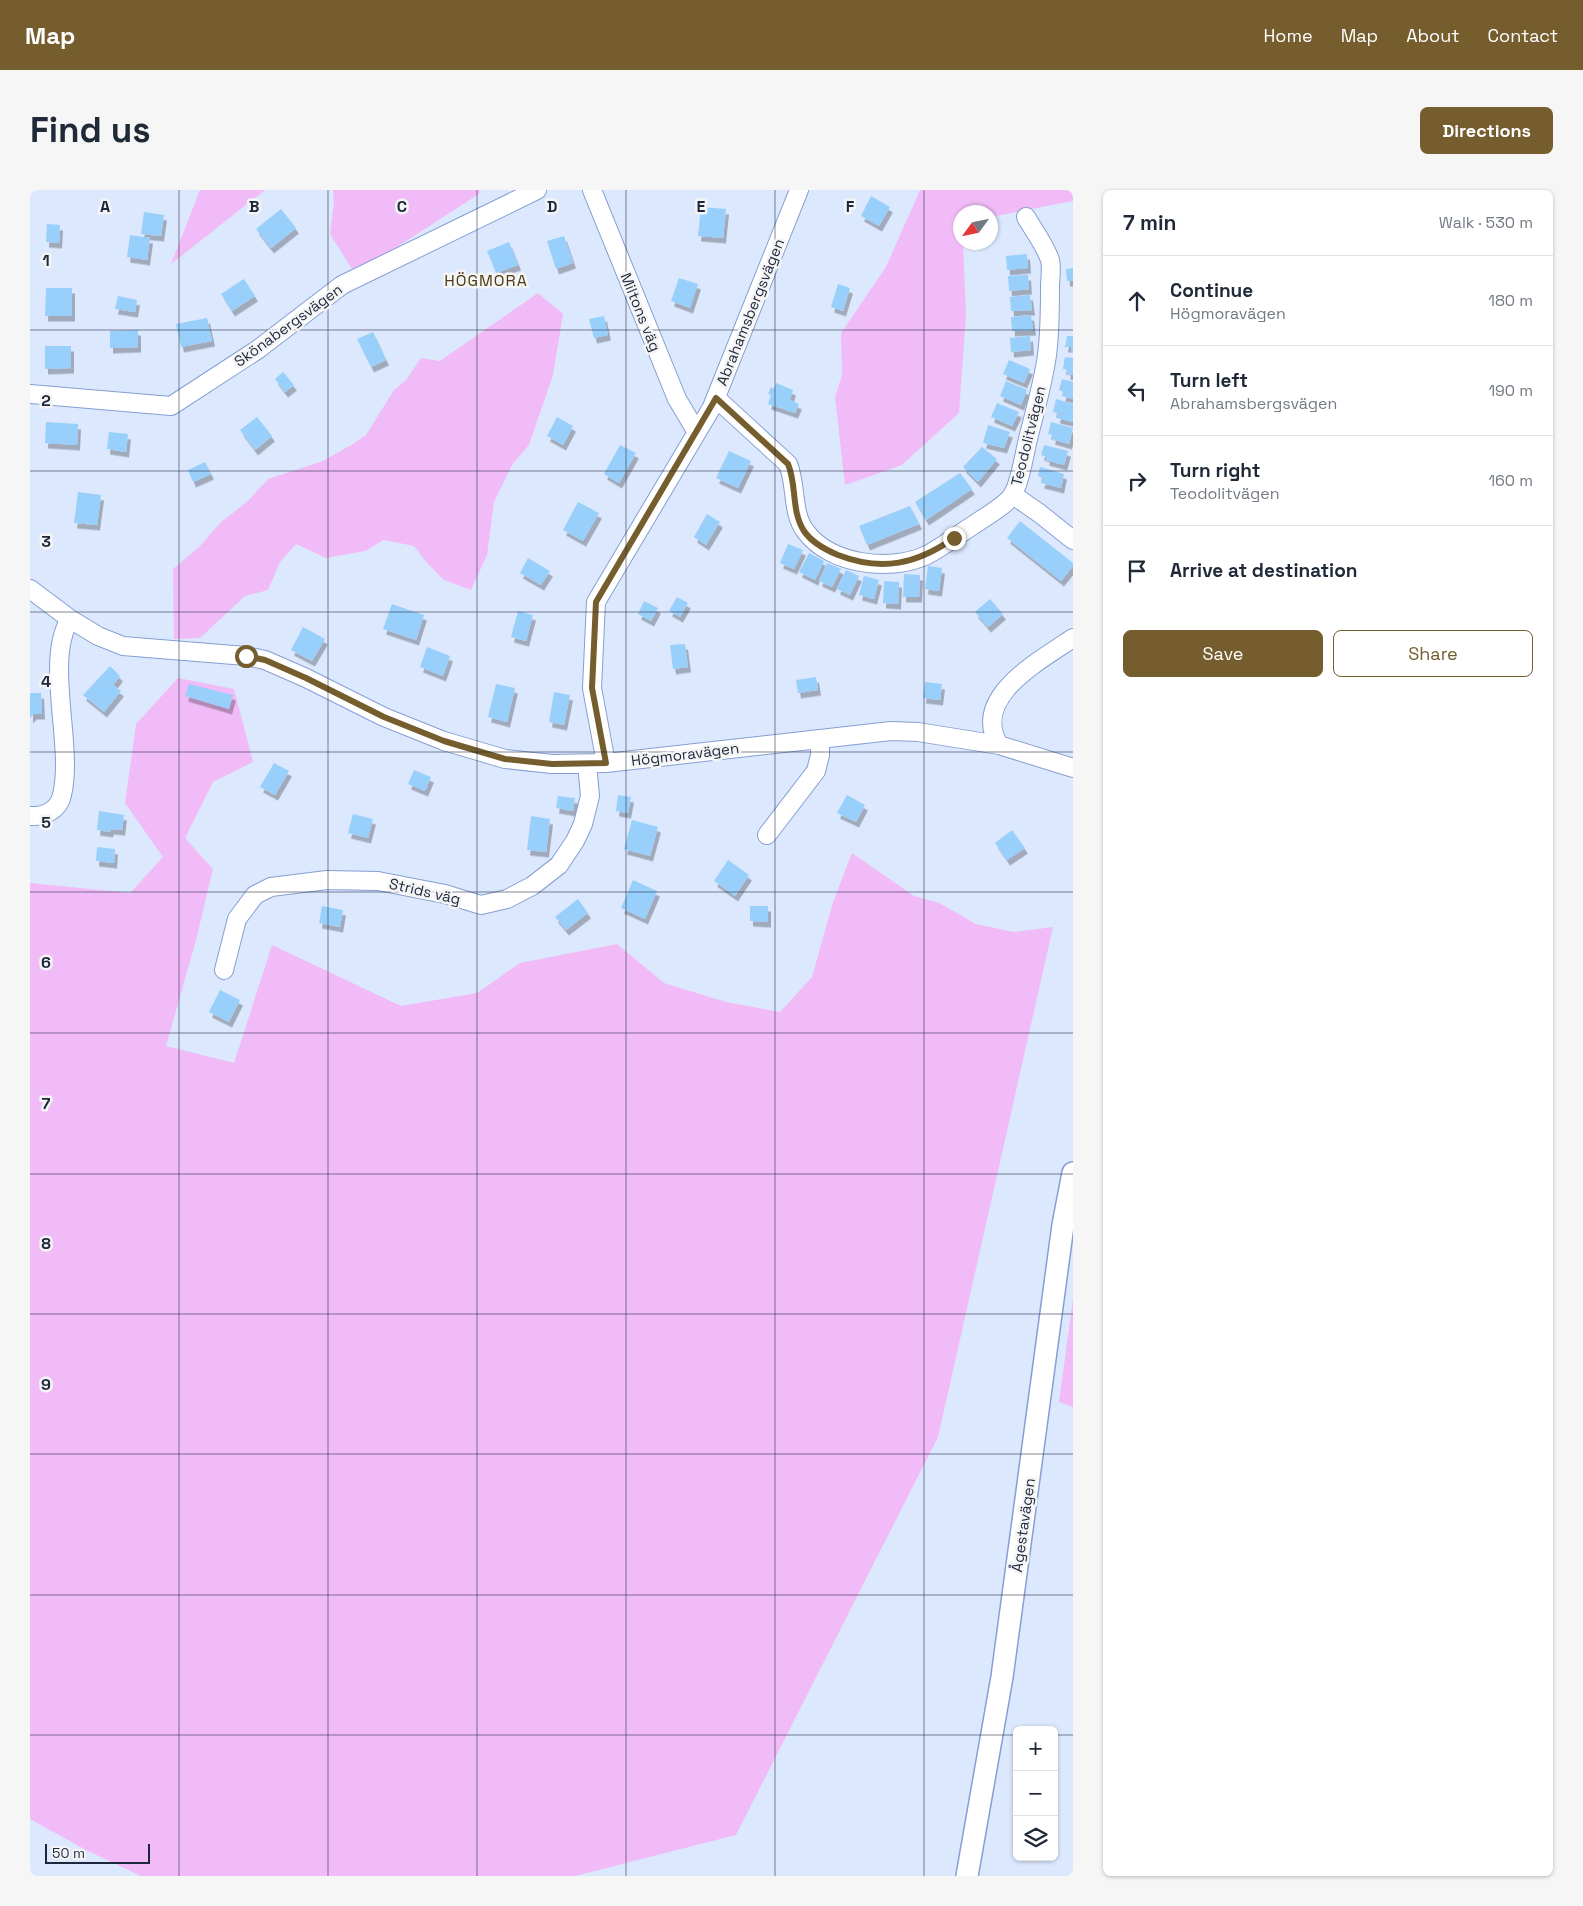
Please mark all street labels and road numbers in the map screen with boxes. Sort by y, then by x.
street label: Abrahamsbergsvägen [712,236,788,388]
street label: Miltons väg [617,270,665,354]
street label: Skönabergsvägen [230,279,346,371]
street label: Teodolitvägen [1006,384,1050,488]
street label: Högmoravägen [630,738,740,770]
street label: Strids väg [387,874,463,908]
street label: Ågestavägen [1007,1477,1039,1573]

